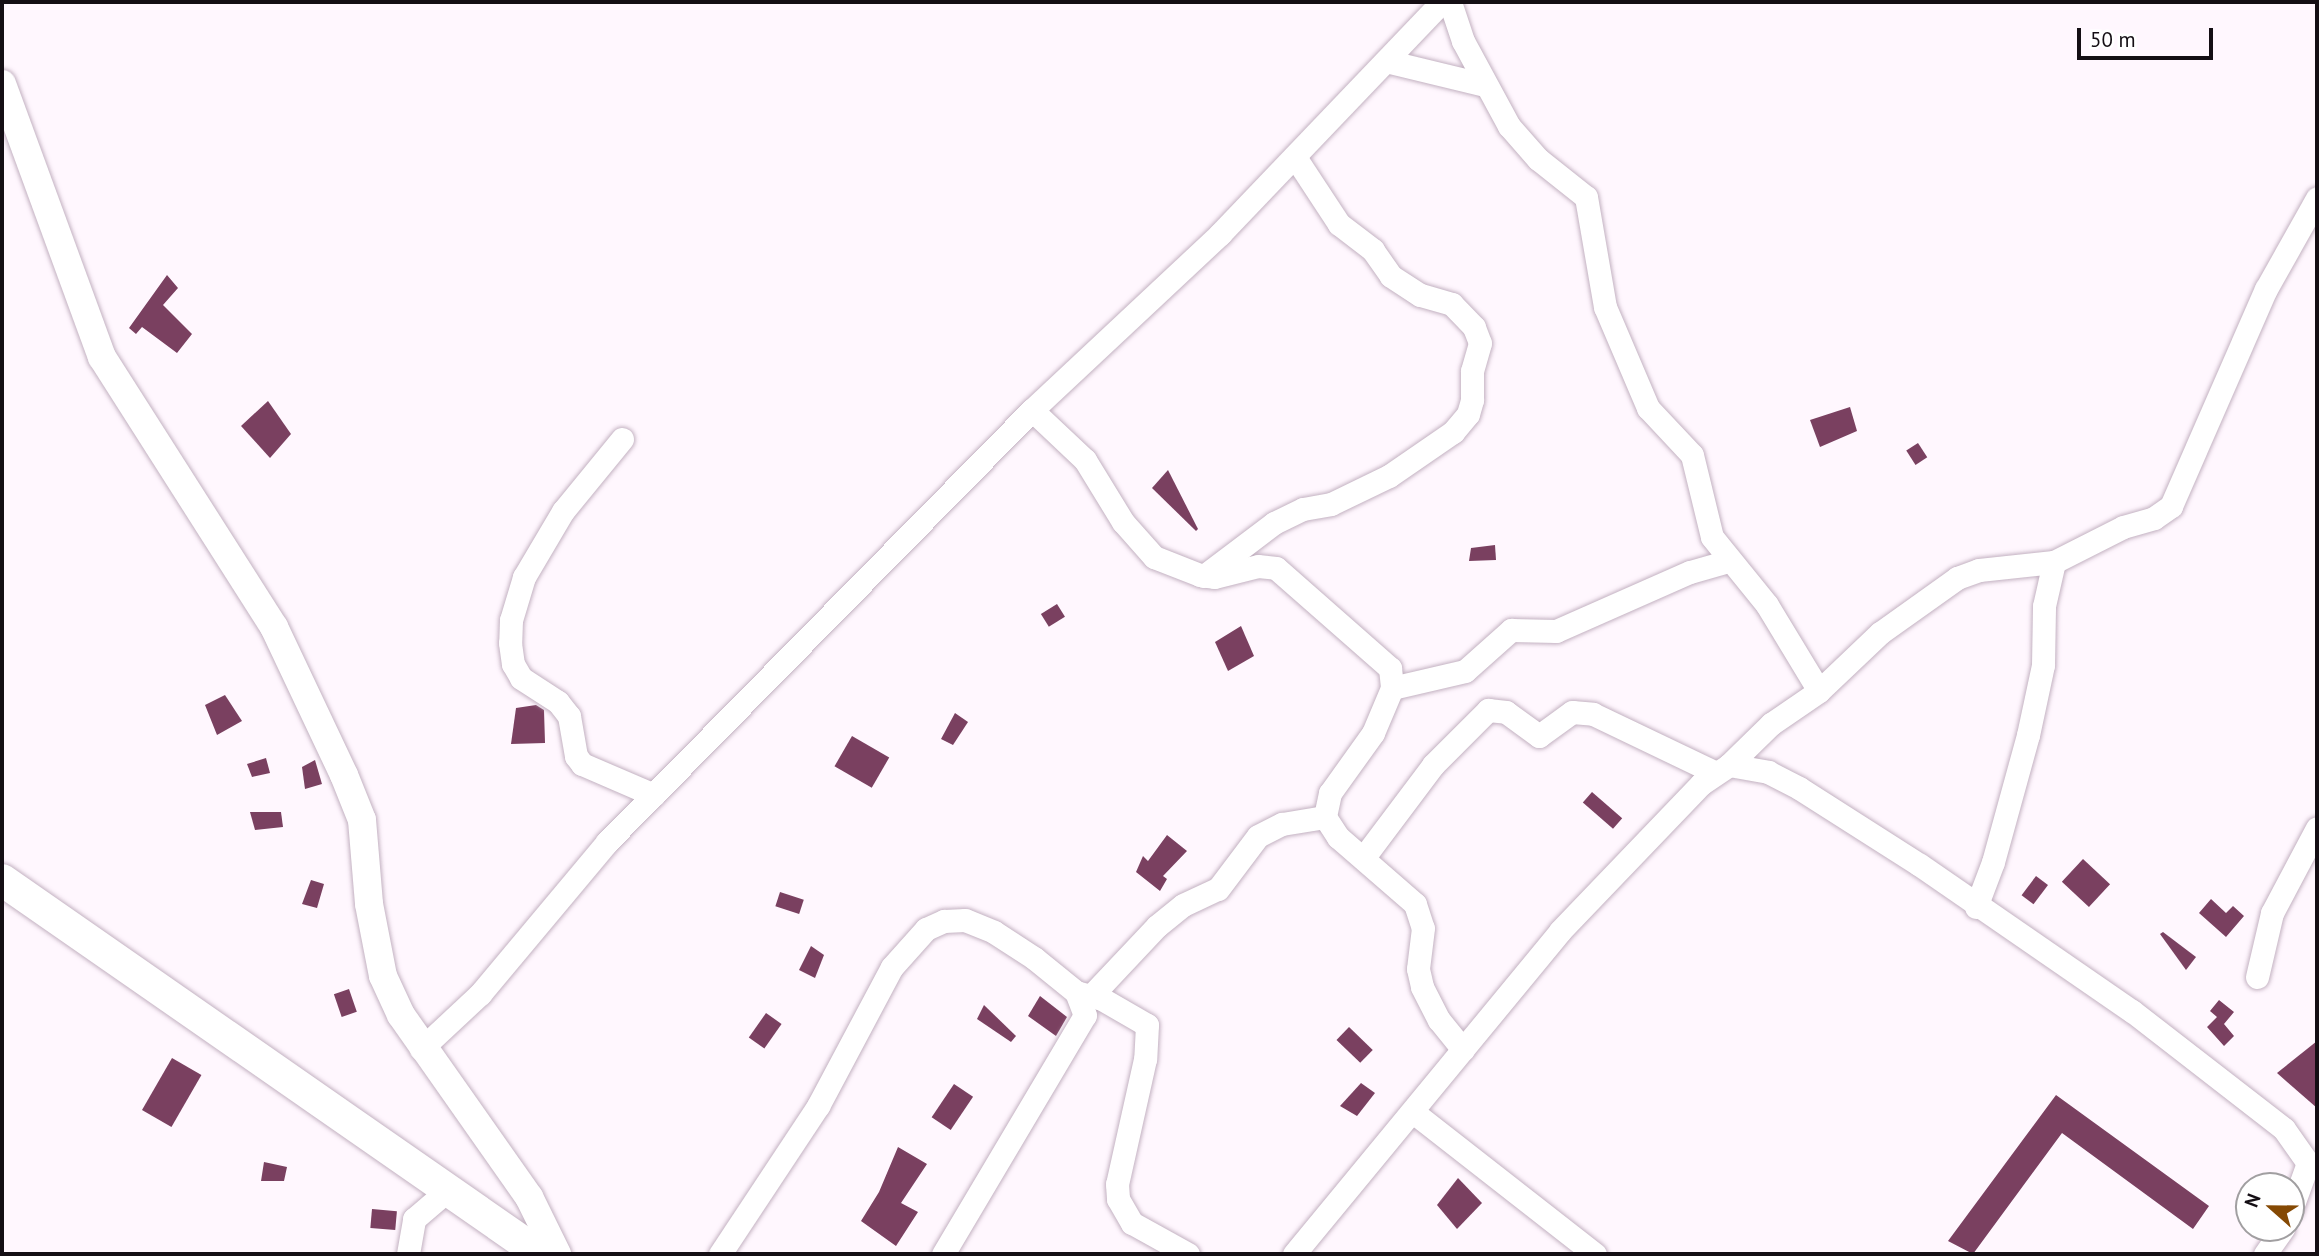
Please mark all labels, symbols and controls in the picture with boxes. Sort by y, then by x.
scale bar [2081,14,2218,58]
text: 50 m [2090,26,2136,53]
north arrow [2235,1172,2305,1242]
text: N [2239,1190,2266,1210]

